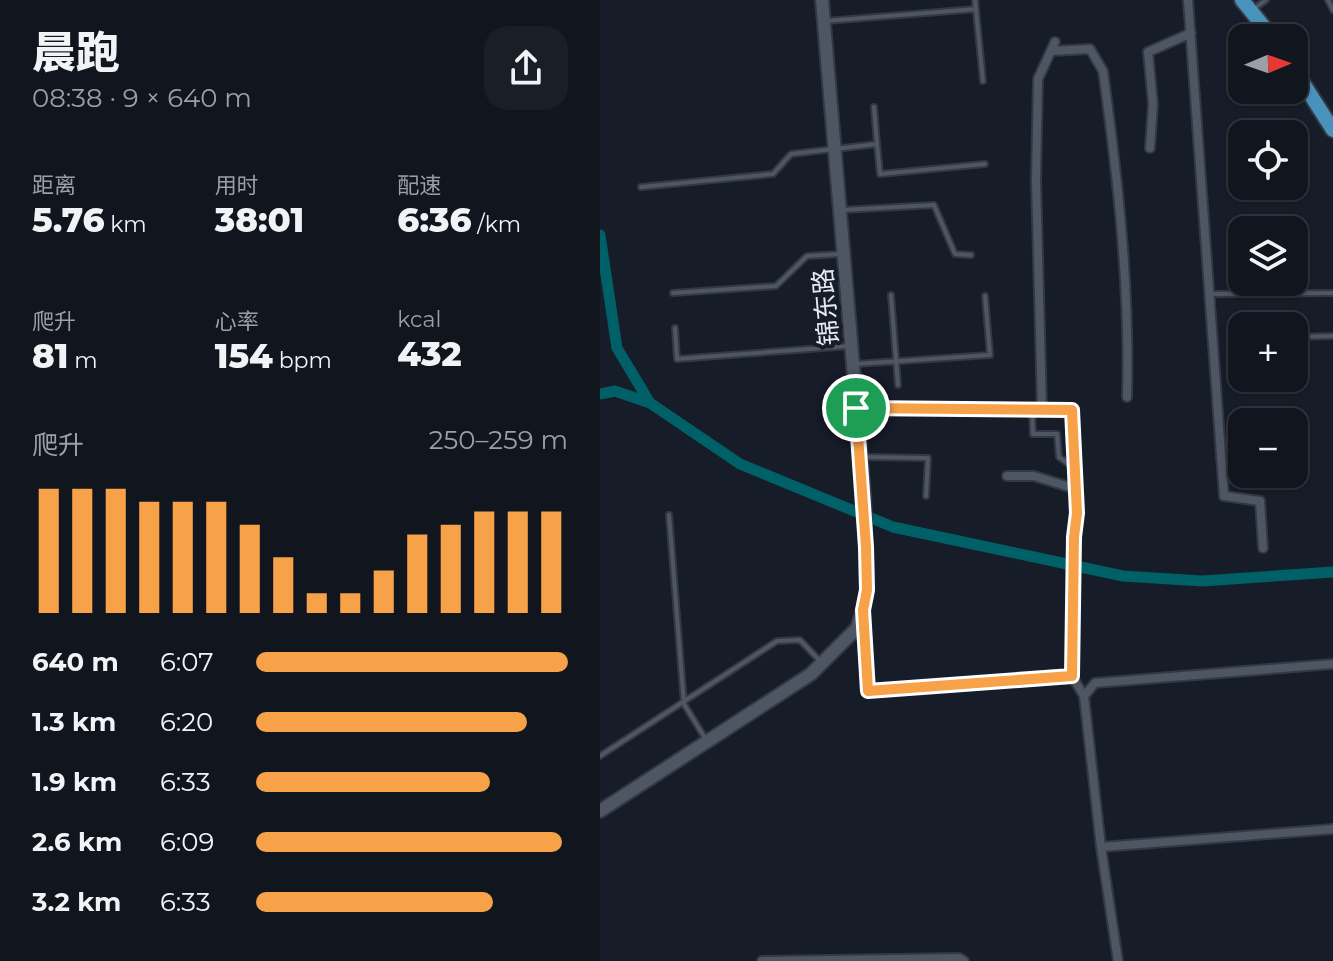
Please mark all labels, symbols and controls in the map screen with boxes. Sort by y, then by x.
north arrow [1228,24,1308,104]
map controls [1228,24,1308,488]
text: 晨跑 [32,25,120,79]
button: share [484,26,568,110]
text: 08:38 · 9 × 640 m [32,82,252,114]
button: locate [1228,120,1308,200]
text: 距离 [32,172,76,199]
text: 用时 [215,172,259,199]
text: 配速 [397,172,441,199]
text: 5.76 [32,199,105,241]
text: 38:01 [215,199,304,241]
text: 6:36 [397,199,472,241]
text: km [105,211,147,238]
text: /km [472,211,521,238]
button: layers [1228,216,1308,296]
street label: 锦东路 [807,267,845,347]
text: kcal [397,306,441,333]
text: 爬升 [32,308,76,335]
text: 心率 [215,308,259,335]
button: + [1228,312,1308,392]
text: 432 [397,333,462,375]
text: 81 [32,335,69,377]
text: 154 [215,335,273,377]
text: m [69,347,98,374]
text: bpm [273,347,332,374]
pin [822,374,890,442]
icon: arrive [834,386,878,430]
button: − [1228,408,1308,488]
text: 250–259 m [429,424,568,456]
text: 爬升 [32,429,84,461]
text: 640 m [32,646,119,678]
text: 6:07 [160,646,214,678]
text: 1.3 km [32,706,116,738]
text: 6:20 [160,706,213,738]
text: 1.9 km [32,766,117,798]
text: 6:33 [160,766,211,798]
text: 2.6 km [32,826,122,858]
text: 6:09 [160,826,214,858]
text: 3.2 km [32,886,121,918]
text: 6:33 [160,886,211,918]

